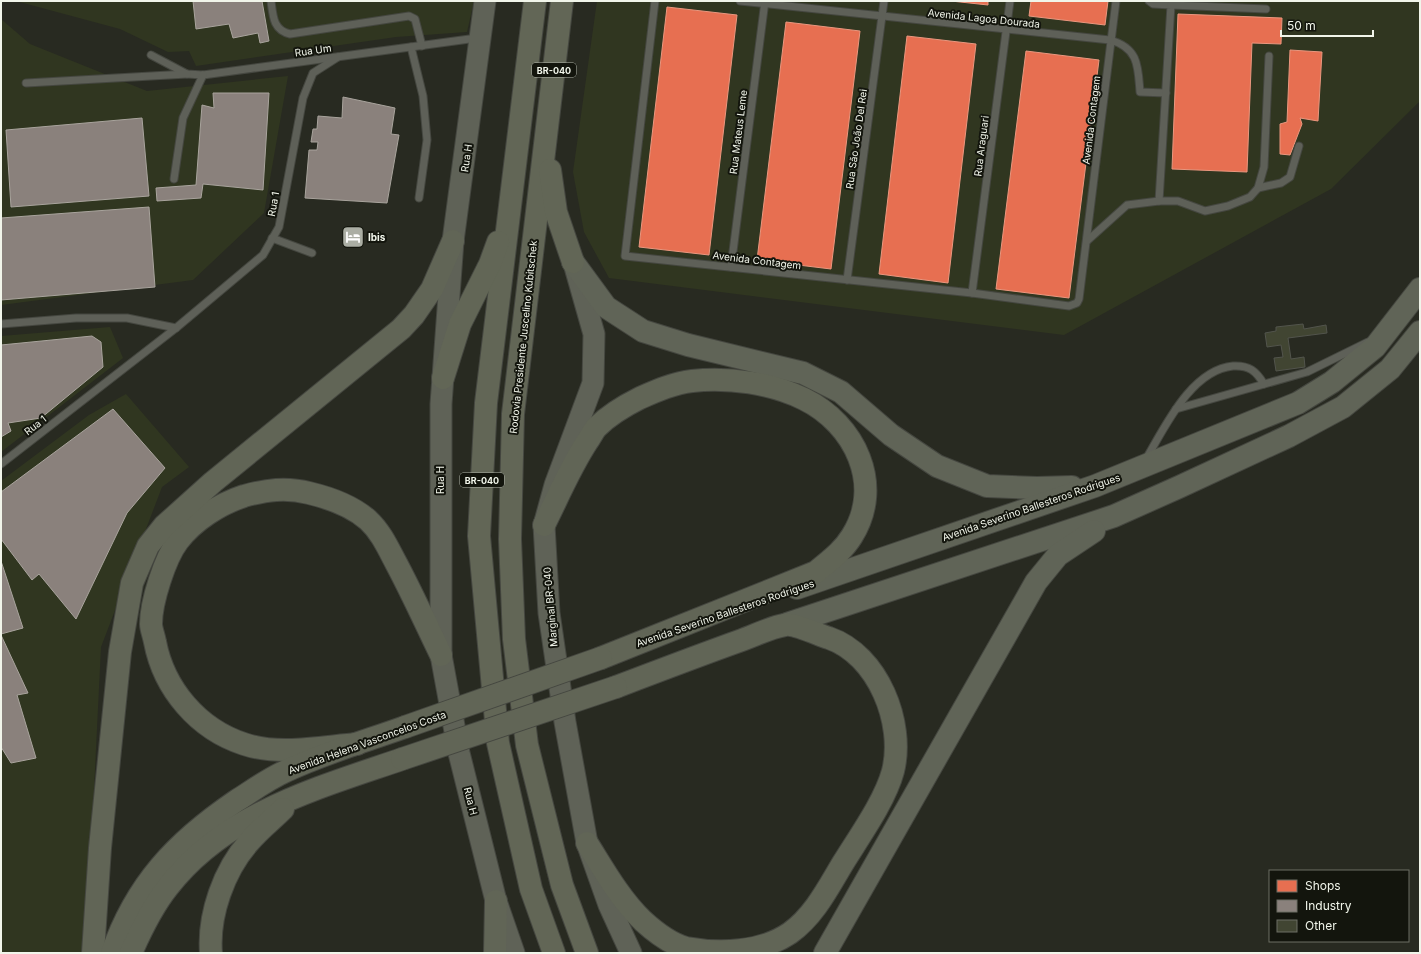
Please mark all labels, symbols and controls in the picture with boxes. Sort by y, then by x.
street label: Avenida Lagoa Dourada [927,6,1041,30]
scale bar [1281,12,1373,38]
text: 50 m [1287,18,1316,33]
street label: Rua Um [294,41,332,59]
road number: BR-040 [532,63,576,77]
street label: Avenida Contagem [1080,75,1102,165]
street label: Rua São João Del Rei [843,88,869,190]
street label: Rua Mateus Leme [727,89,749,175]
street label: Rua Araguari [971,115,991,177]
street label: Rua H [458,143,474,173]
street label: Rua 1 [265,191,281,217]
hotel icon: Ibis [340,224,366,250]
place label: Ibis [368,231,386,243]
street label: Rodovia Presidente Juscelino Kubitschek [507,239,539,434]
street label: Avenida Contagem [712,249,802,271]
street label: Rua 1 [22,413,48,437]
street label: Rua H [434,466,446,494]
street label: Avenida Severino Ballesteros Rodrigues [940,471,1122,543]
road number: BR-040 [460,473,504,487]
street label: Marginal BR-040 [541,567,559,647]
street label: Avenida Severino Ballesteros Rodrigues [634,577,816,649]
street label: Avenida Helena Vasconcelos Costa [287,708,447,776]
street label: Rua H [462,786,480,816]
legend [1269,870,1409,942]
text: Shops [1305,878,1341,893]
text: Industry [1305,898,1352,913]
text: Other [1305,918,1337,933]

